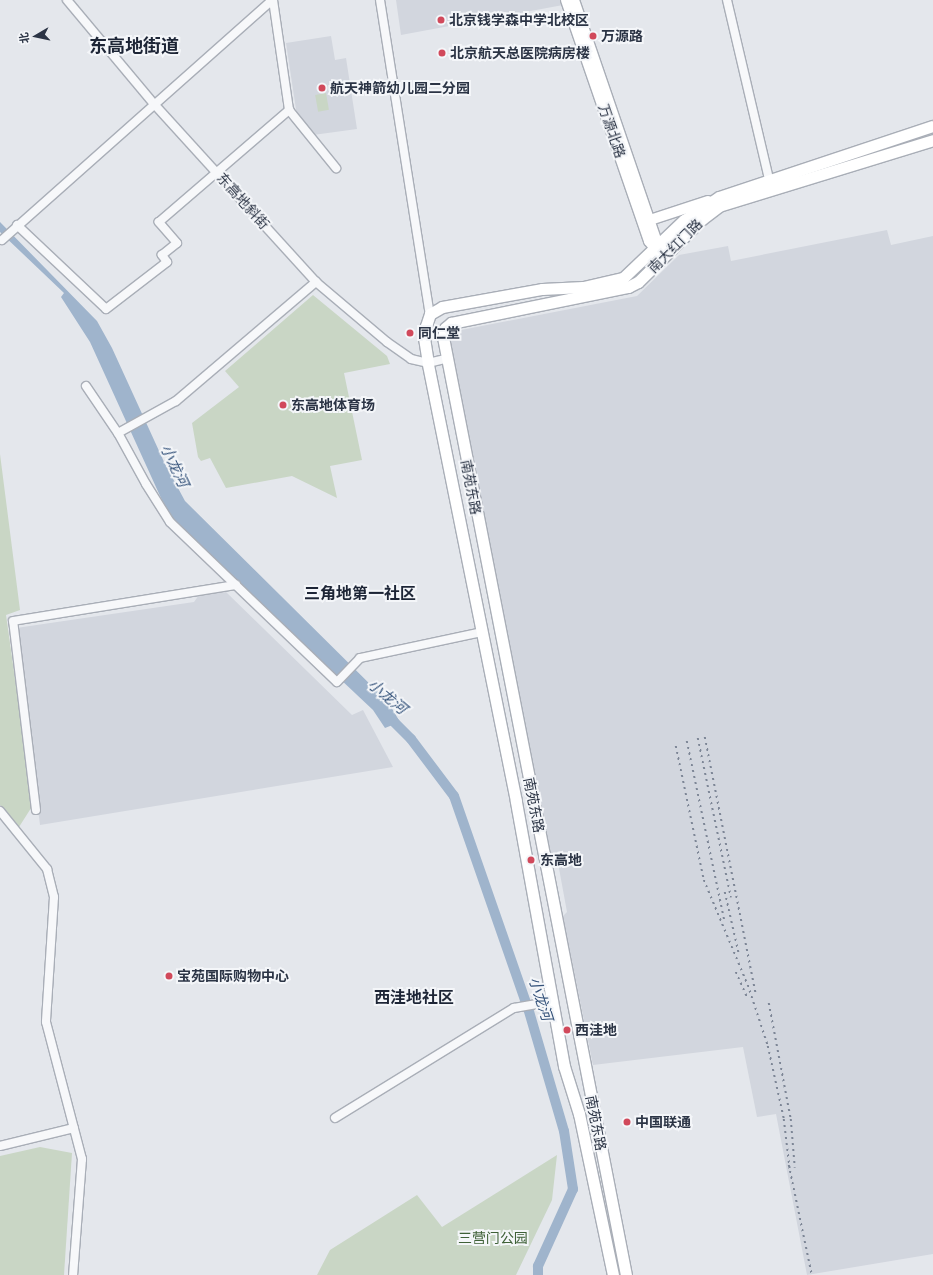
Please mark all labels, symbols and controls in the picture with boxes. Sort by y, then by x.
place label: 北京钱学森中学北校区 [449,12,589,28]
marker: 北京钱学森中学北校区 [436,15,446,25]
north arrow [16,16,56,56]
place label: 万源路 [601,28,643,44]
text: 北 [16,31,32,44]
marker: 万源路 [588,31,598,41]
district label: 东高地街道 [89,35,179,57]
place label: 北京航天总医院病房楼 [450,45,590,61]
marker: 北京航天总医院病房楼 [437,48,447,58]
place label: 航天神箭幼儿园二分园 [330,80,470,96]
marker: 航天神箭幼儿园二分园 [317,83,327,93]
street label: 万源北路 [595,102,629,160]
street label: 东高地斜街 [213,169,273,233]
street label: 南大红门路 [644,215,706,277]
place label: 同仁堂 [418,325,460,341]
marker: 同仁堂 [405,328,415,338]
place label: 东高地体育场 [291,397,375,413]
marker: 东高地体育场 [278,400,288,410]
water label: 小龙河 [156,442,192,490]
street label: 南苑东路 [457,458,485,516]
district label: 三角地第一社区 [304,584,416,604]
water label: 小龙河 [364,676,410,718]
street label: 南苑东路 [520,776,548,834]
place label: 东高地 [540,852,582,868]
marker: 东高地 [525,854,537,866]
place label: 宝苑国际购物中心 [177,968,289,984]
marker: 宝苑国际购物中心 [164,971,174,981]
water label: 小龙河 [524,975,556,1023]
district label: 西洼地社区 [374,988,454,1008]
place label: 西洼地 [575,1022,617,1038]
marker: 西洼地 [562,1025,572,1035]
street label: 南苑东路 [582,1094,610,1152]
place label: 中国联通 [635,1114,691,1130]
marker: 中国联通 [622,1117,632,1127]
park label: 三营门公园 [458,1230,528,1246]

